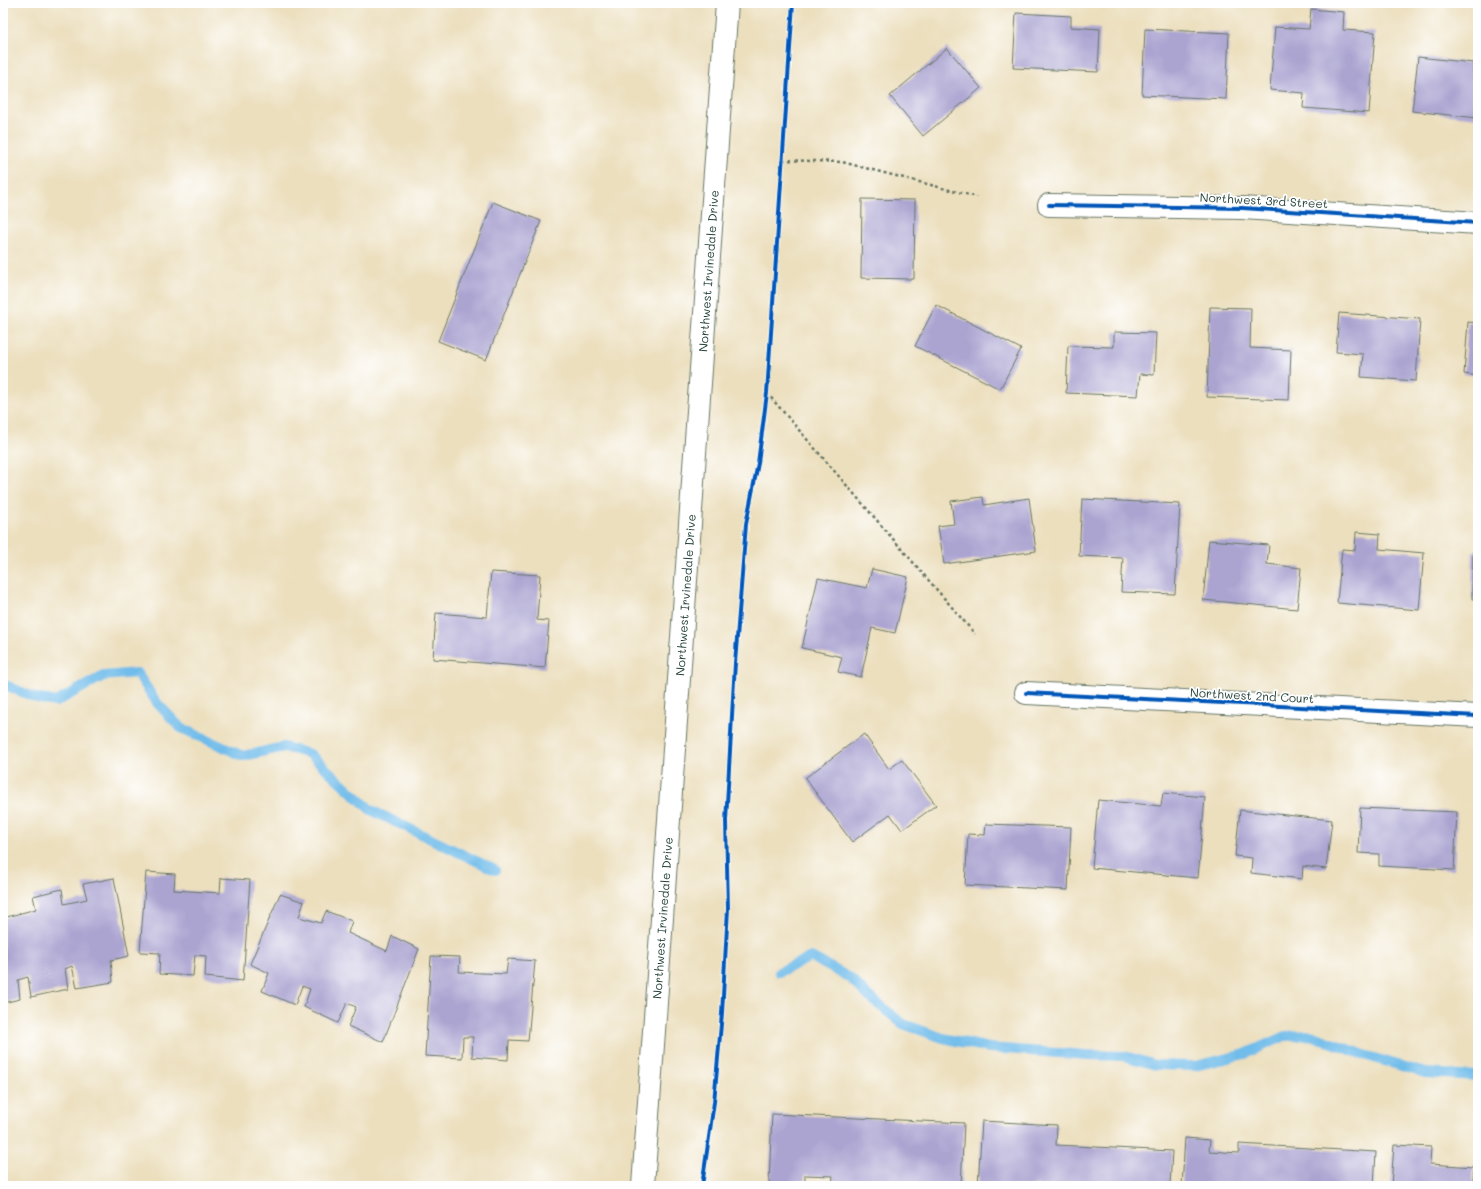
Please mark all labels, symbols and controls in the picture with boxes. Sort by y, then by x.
street label: Northwest 3rd Street [1199,189,1329,211]
street label: Northwest Irvinedale Drive [694,190,722,352]
street label: Northwest Irvinedale Drive [671,514,699,676]
street label: Northwest 2nd Court [1190,684,1314,706]
street label: Northwest Irvinedale Drive [648,837,676,999]

